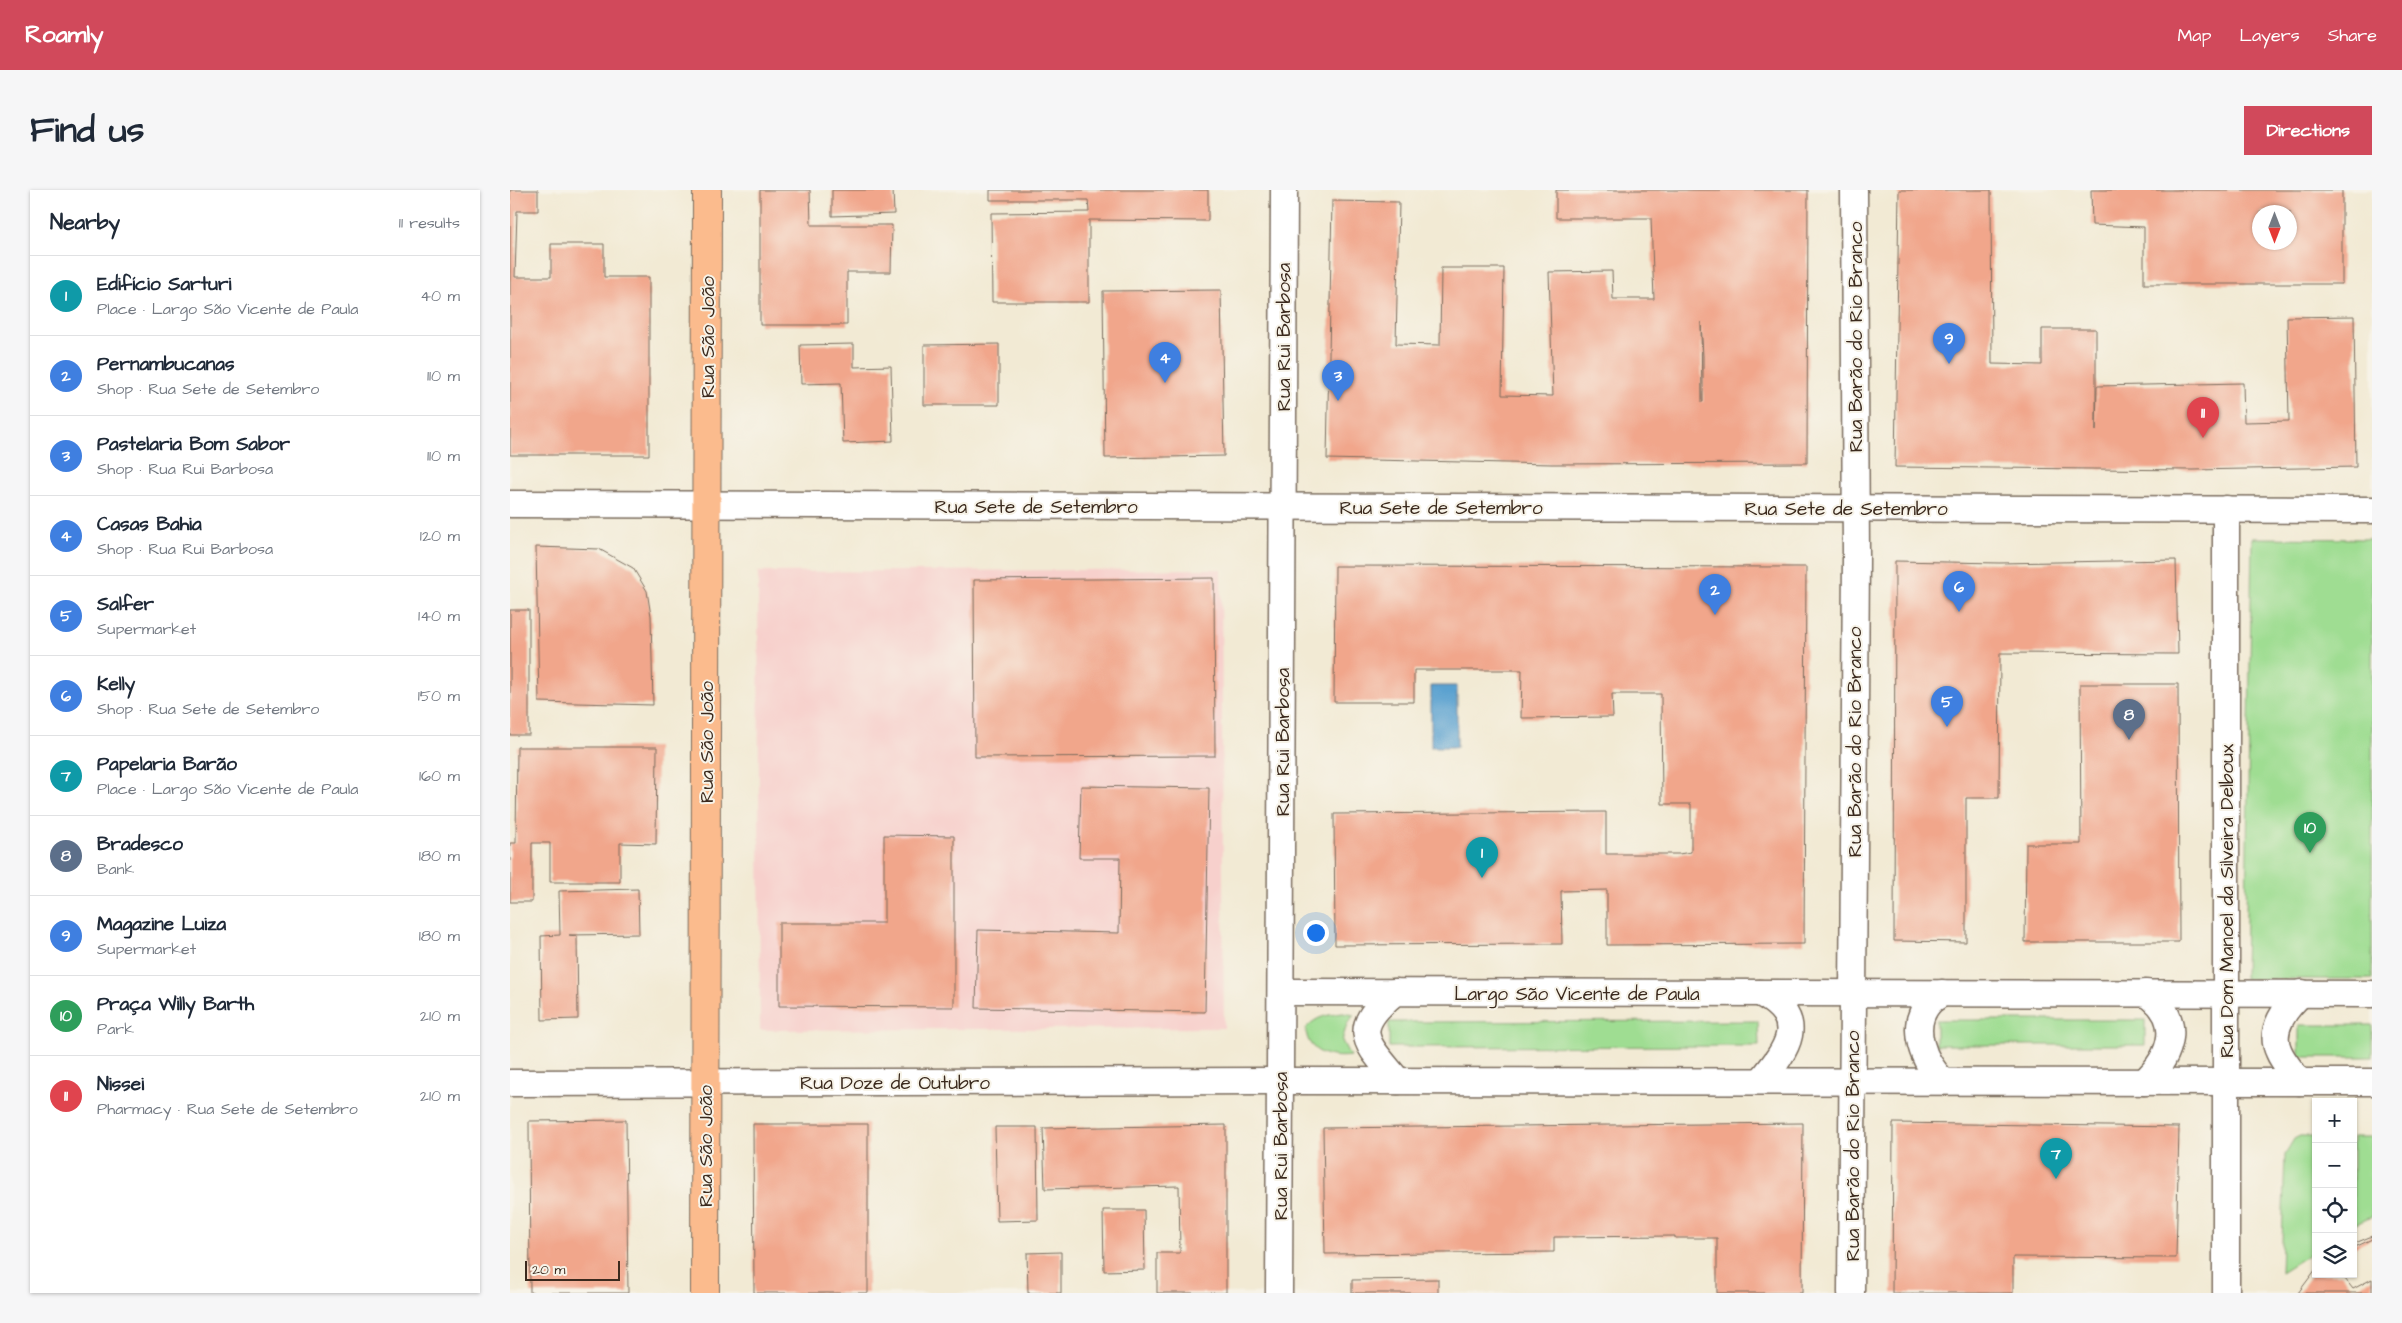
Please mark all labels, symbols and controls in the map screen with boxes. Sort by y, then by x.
text: Roamly [25,18,103,52]
text: Map [2177,23,2211,48]
text: Layers [2239,23,2300,48]
text: Share [2328,23,2377,48]
text: Find us [30,106,144,155]
button: Directions [2244,106,2372,155]
north arrow [2252,205,2297,250]
text: Nearby [50,208,120,237]
text: 11 results [399,212,460,234]
street label: Rua Barão do Rio Branco [1843,221,1870,452]
street label: Rua Rui Barbosa [1271,262,1298,411]
text: Edifício Sarturi [97,271,231,298]
street label: Rua São João [695,276,722,398]
text: 1 [65,285,67,307]
text: 40 m [420,285,460,307]
text: Place · Largo São Vicente de Paula [97,298,358,320]
pin: 9 [1933,323,1965,364]
pin: 4 [1149,342,1181,383]
text: Pernambucanas [97,351,235,378]
pin: 3 [1322,360,1354,401]
text: 2 [61,365,71,387]
text: 110 m [427,365,460,387]
text: Shop · Rua Sete de Setembro [97,378,319,400]
pin: 11 [2187,397,2219,438]
text: Pastelaria Bom Sabor [97,431,290,458]
text: 3 [62,445,70,467]
text: 110 m [427,445,460,467]
text: Shop · Rua Rui Barbosa [97,458,273,480]
street label: Rua Sete de Setembro [934,494,1138,521]
street label: Rua Sete de Setembro [1339,495,1543,522]
street label: Rua Sete de Setembro [1744,496,1948,523]
text: Casas Bahia [97,511,202,538]
text: 4 [61,525,71,547]
text: 120 m [420,525,460,547]
text: Shop · Rua Rui Barbosa [97,538,273,560]
pin: 6 [1943,571,1975,612]
pin: 2 [1699,574,1731,615]
text: Salfer [97,591,154,618]
text: 5 [60,605,72,627]
text: 140 m [418,605,460,627]
text: Supermarket [97,618,196,640]
street label: Rua Barão do Rio Branco [1842,626,1869,857]
street label: Rua Rui Barbosa [1270,667,1297,816]
text: Kelly [97,671,135,698]
street label: Rua São João [694,681,721,803]
text: 6 [61,685,71,707]
text: 150 m [418,685,460,707]
pin: 5 [1931,686,1963,727]
text: Shop · Rua Sete de Setembro [97,698,319,720]
pin: 8 [2113,699,2145,740]
street label: Rua Dom Manoel da Silveira Delboux [2214,744,2241,1058]
text: Papelaria Barão [97,751,237,778]
text: 7 [61,765,71,787]
text: 160 m [419,765,460,787]
text: Place · Largo São Vicente de Paula [97,778,358,800]
pin: 10 [2294,812,2326,853]
text: Bradesco [97,831,183,858]
pin: 1 [1466,837,1498,878]
text: 8 [61,845,71,867]
text: 180 m [419,845,460,867]
text: Bank [97,858,134,880]
text: Magazine Luiza [97,911,226,938]
your location [1303,920,1329,946]
text: 9 [61,925,71,947]
text: 180 m [419,925,460,947]
text: Supermarket [97,938,196,960]
street label: Largo São Vicente de Paula [1454,981,1700,1009]
text: Praça Willy Barth [97,991,254,1018]
text: 10 [60,1005,72,1027]
text: 210 m [420,1005,460,1027]
text: Park [97,1018,134,1040]
street label: Rua Barão do Rio Branco [1840,1030,1867,1261]
street label: Rua Doze de Outubro [800,1070,990,1097]
text: Nissei [97,1071,144,1098]
street label: Rua Rui Barbosa [1268,1071,1295,1220]
text: 11 [64,1085,68,1107]
text: 210 m [420,1085,460,1107]
street label: Rua São João [693,1085,720,1207]
text: Pharmacy · Rua Sete de Setembro [97,1098,358,1120]
map controls [2312,1098,2357,1278]
button: + [2312,1098,2357,1143]
pin: 7 [2040,1138,2072,1179]
button: − [2312,1143,2357,1188]
button: locate [2312,1188,2357,1233]
button: layers [2312,1233,2357,1278]
scale bar [525,1258,620,1281]
text: 20 m [532,1260,565,1280]

